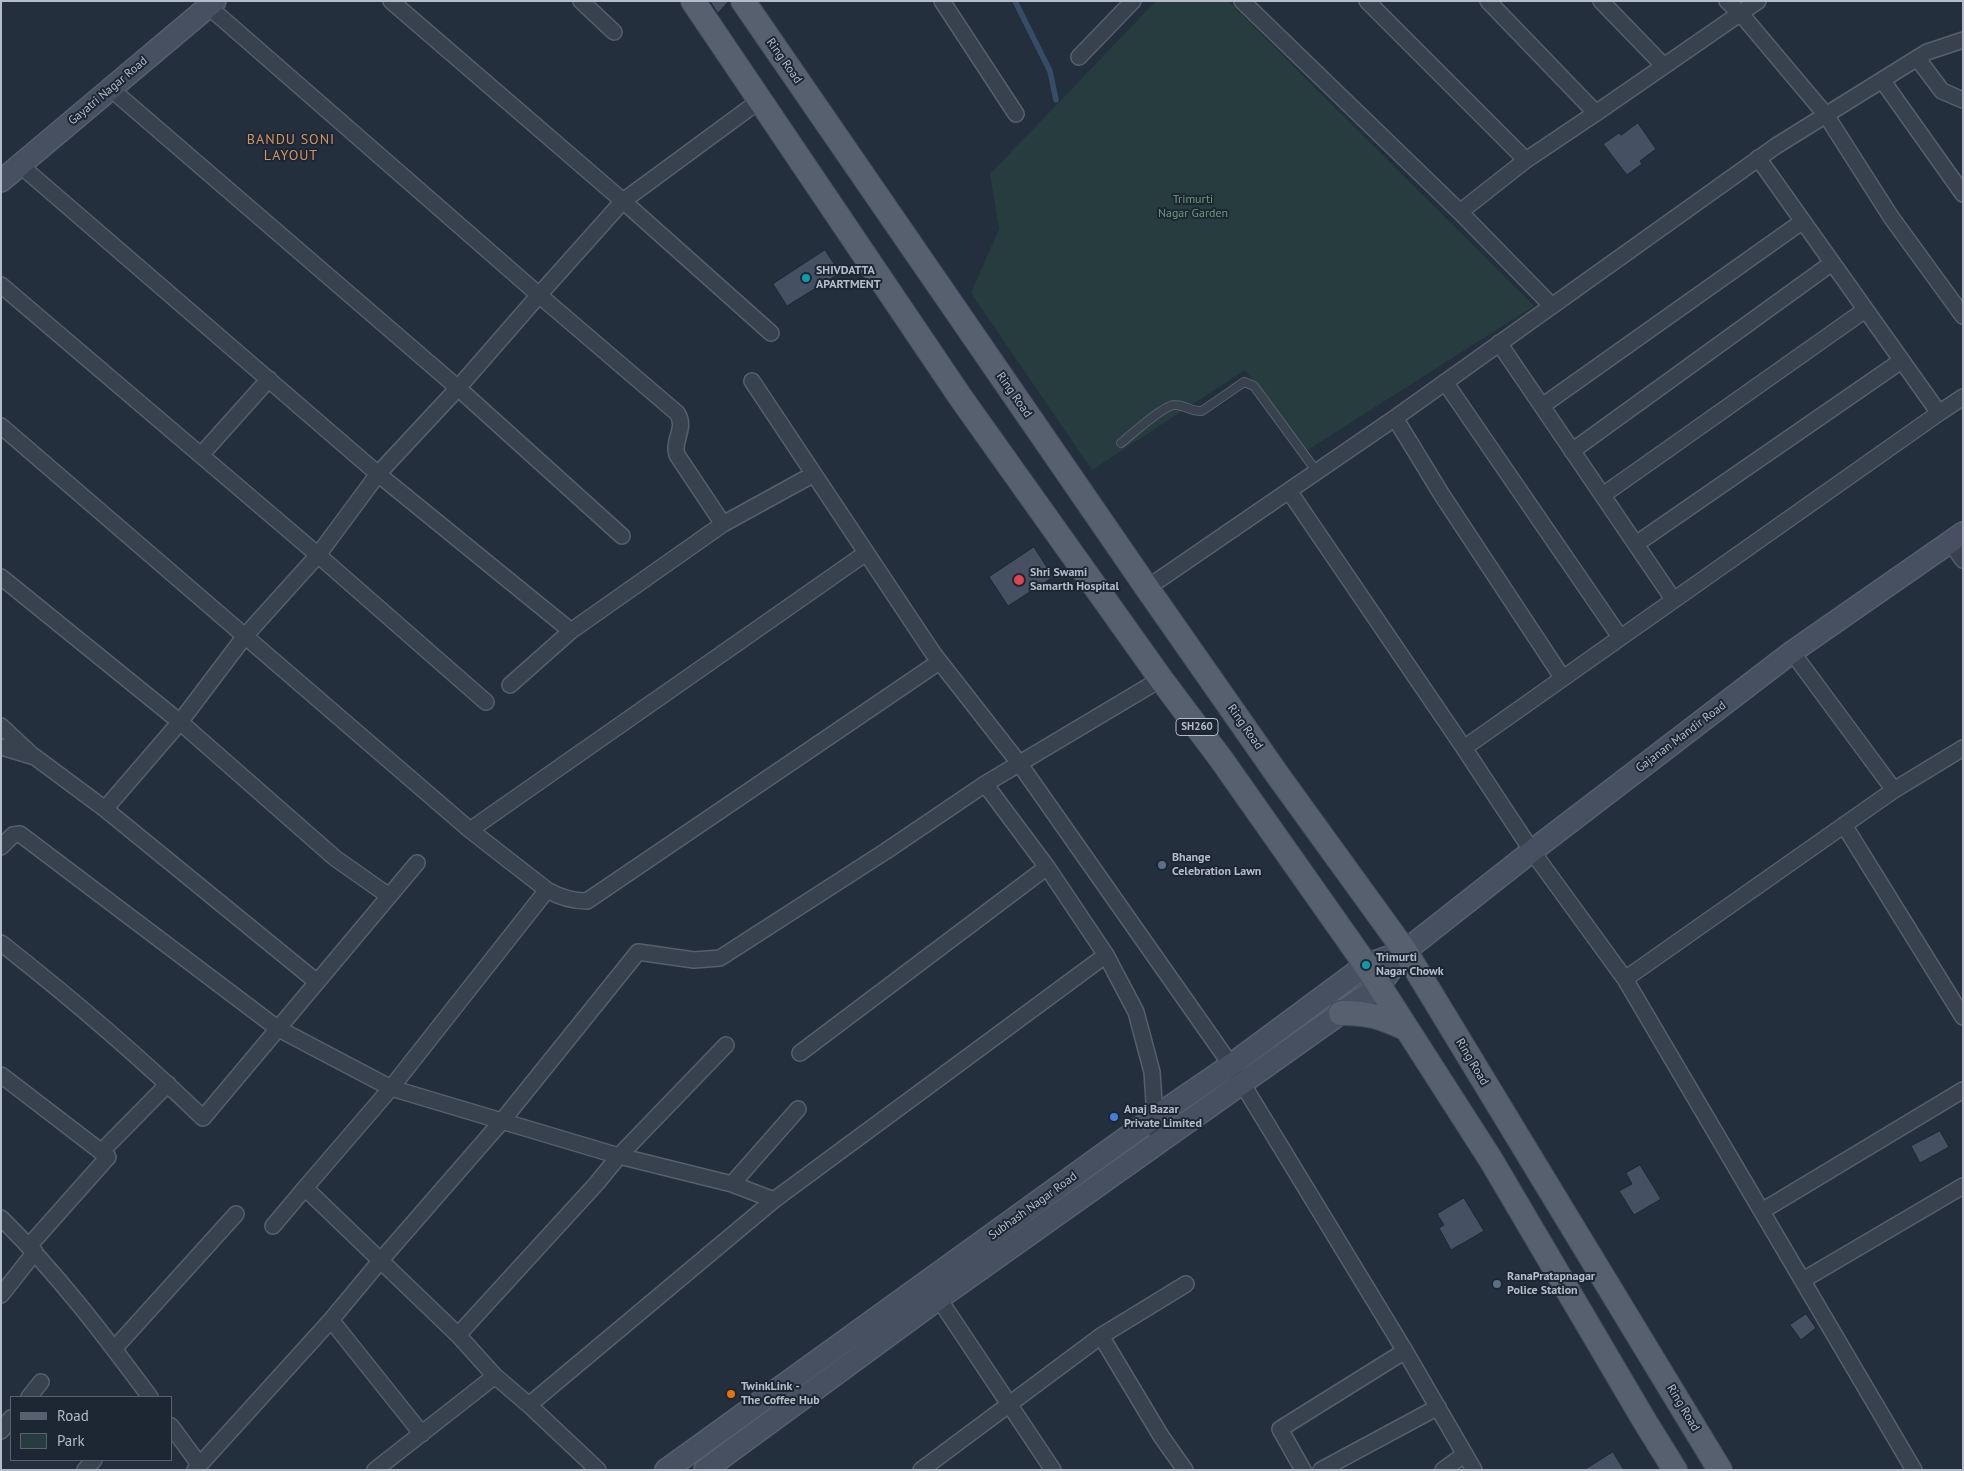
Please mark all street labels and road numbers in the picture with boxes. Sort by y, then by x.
street label: Ring Road [763,36,805,86]
street label: Gayatri Nagar Road [66,54,150,128]
street label: Ring Road [993,370,1035,420]
street label: Gajanan Mandir Road [1633,698,1729,776]
street label: Ring Road [1224,702,1266,752]
road number: SH260 [1176,719,1218,736]
street label: Ring Road [1452,1036,1492,1088]
street label: Subhash Nagar Road [986,1169,1080,1243]
street label: Ring Road [1663,1382,1703,1434]

